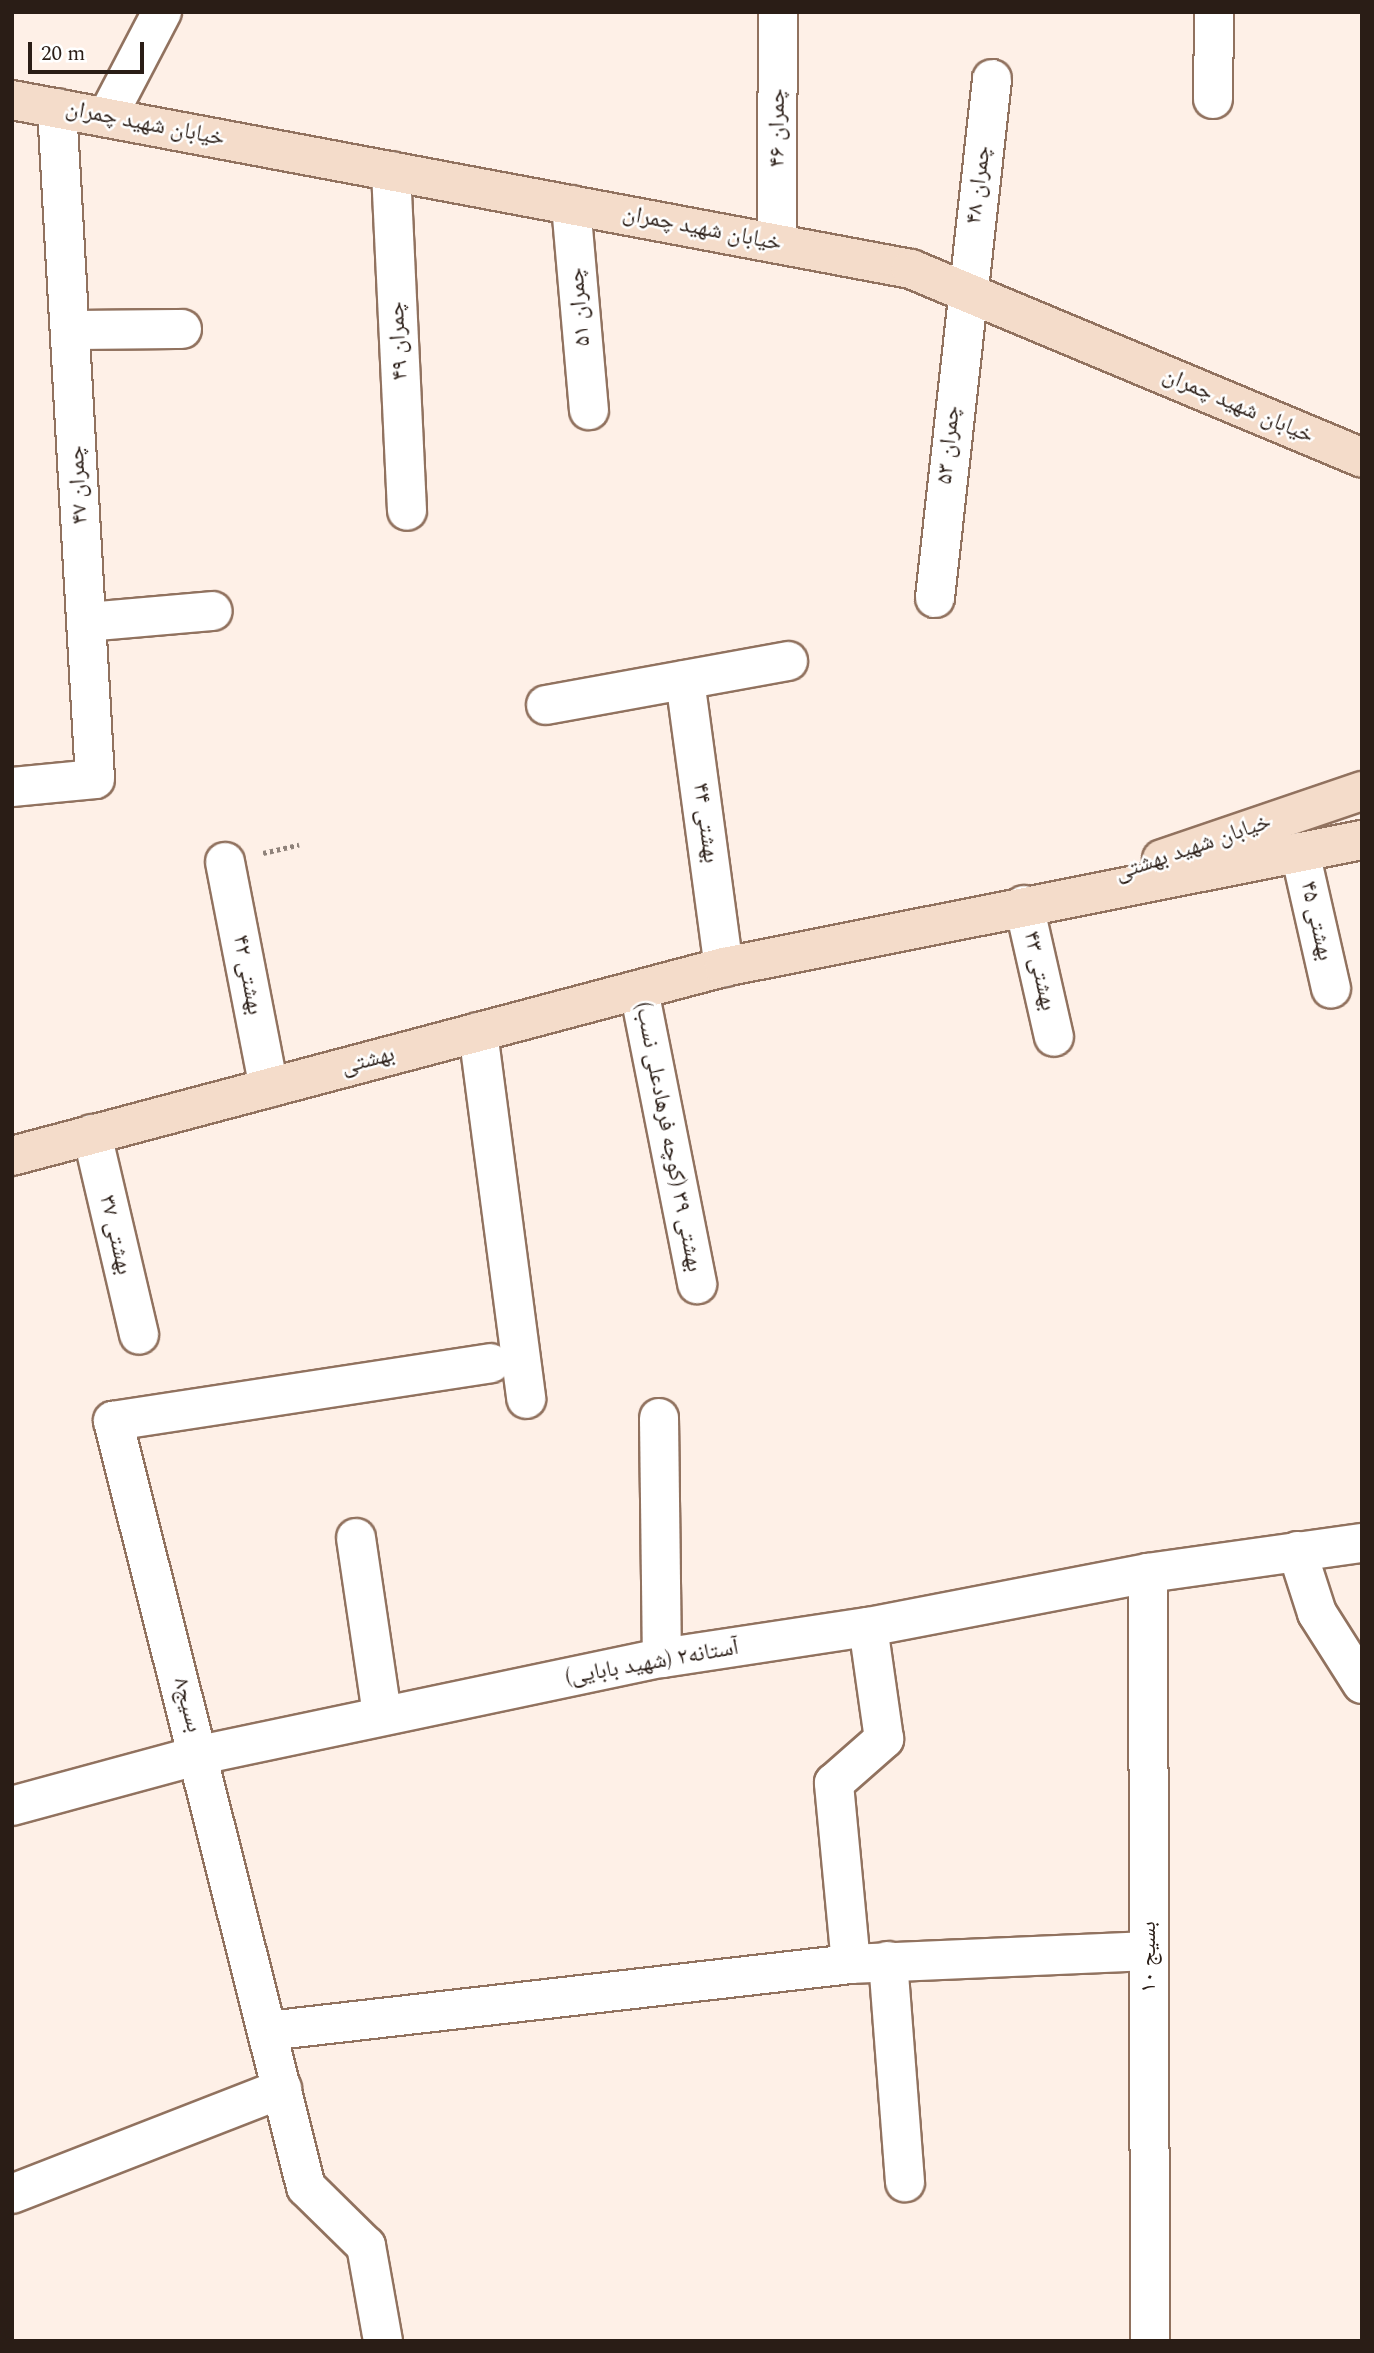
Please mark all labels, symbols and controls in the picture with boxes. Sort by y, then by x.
scale bar [32,28,147,72]
text: 20 m [41,38,85,70]
street label: چمران ۴۶ [764,89,792,167]
street label: خیابان شهید چمران [63,95,227,153]
street label: چمران ۴۸ [961,144,997,226]
street label: خیابان شهید چمران [620,200,784,258]
street label: چمران ۵۱ [563,267,597,347]
street label: چمران ۴۹ [383,301,415,381]
street label: خیابان شهید چمران [1158,362,1318,450]
street label: چمران ۵۳ [931,404,967,486]
street label: چمران ۴۷ [63,445,95,525]
street label: بهشتی ۴۴ [686,781,724,865]
street label: خیابان شهید بهشتی [1111,808,1275,888]
street label: بهشتی ۴۵ [1293,879,1339,963]
street label: بهشتی ۴۳ [1016,929,1062,1013]
street label: بهشتی ۴۲ [226,933,268,1017]
street label: بهشتی ۳۹ (کوچه فرهادعلی نسب) [628,1000,708,1274]
street label: بهشتی [338,1041,398,1081]
street label: بهشتی ۳۷ [92,1193,138,1277]
street label: آستانه۲ (شهید بابایی) [563,1634,741,1692]
street label: بسیج۸ [166,1675,208,1735]
street label: بسیج ۱۰ [1135,1921,1163,1993]

